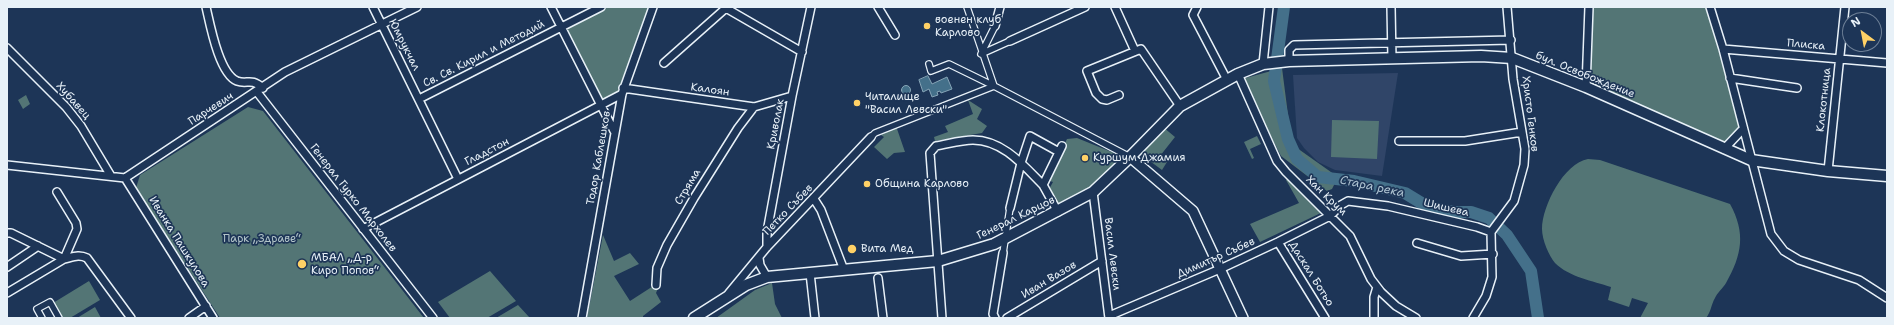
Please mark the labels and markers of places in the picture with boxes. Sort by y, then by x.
place label: военен клуб Карлово [935,13,1001,39]
marker: военен клуб Карлово [922,21,932,31]
place label: Читалище "Васил Левски" [865,90,947,116]
marker: Читалище "Васил Левски" [852,98,862,108]
place label: Куршум Джамия [1093,151,1186,165]
marker: Куршум Джамия [1080,153,1090,163]
place label: Община Карлово [875,177,969,191]
marker: Община Карлово [862,179,872,189]
place label: Вита Мед [861,242,914,256]
marker: Вита Мед [846,243,858,255]
place label: МБАЛ „Д-р Киро Попов“ [311,251,379,277]
marker: МБАЛ „Д-р Киро Попов“ [296,258,308,270]

